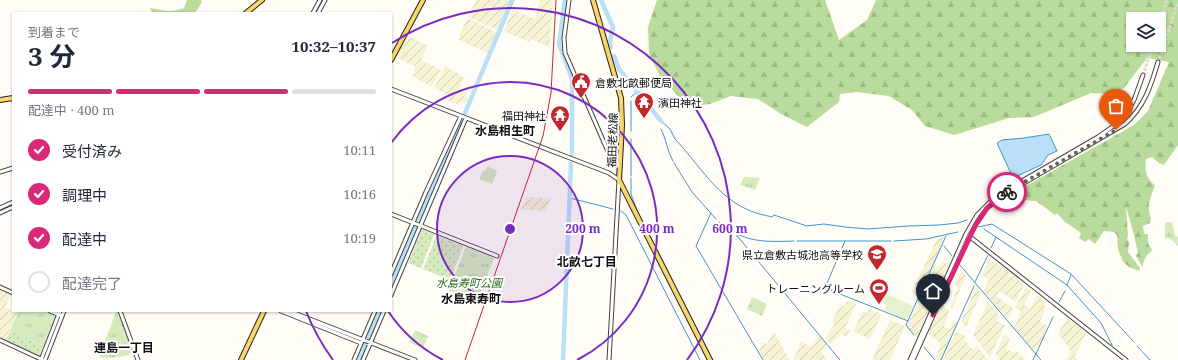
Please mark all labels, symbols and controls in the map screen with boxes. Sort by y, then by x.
map controls [1126,12,1166,52]
button: layers [1126,12,1166,52]
text: 到着まで [28,23,80,41]
text: 10:32–10:37 [292,36,376,56]
text: 3 分 [28,38,75,74]
public building icon: 倉敷北畝郵便局 [570,71,592,99]
place label: 倉敷北畝郵便局 [595,75,672,90]
pin [1099,89,1133,130]
temple icon: 濱田神社 [633,91,655,119]
place label: 濱田神社 [658,95,702,110]
icon: bag [1105,95,1127,117]
text: 配達中 · 400 m [28,101,114,119]
temple icon: 福田神社 [549,104,571,132]
place label: 福田神社 [502,108,546,123]
street label: 福田老松線 [604,112,620,168]
district label: 水島相生町 [475,122,535,139]
icon: check [28,139,50,161]
text: 受付済み [62,141,122,161]
text: 10:11 [343,141,376,159]
courier [987,172,1027,212]
icon: bike [996,181,1018,203]
icon: check [28,183,50,205]
text: 調理中 [62,185,107,205]
text: 10:16 [343,185,376,203]
text: 200 m [565,220,601,237]
text: 400 m [639,220,675,237]
text: 600 m [712,220,748,237]
centre of rings [503,222,517,236]
icon: check [28,227,50,249]
text: 配達中 [62,229,107,249]
text: 10:19 [343,229,376,247]
school or university icon: 県立倉敷古城池高等学校 [866,243,888,271]
place label: 県立倉敷古城池高等学校 [742,247,863,262]
district label: 北畝七丁目 [557,253,617,270]
text: 配達完了 [62,273,122,293]
pin [916,274,950,315]
park label: 水島寿町公園 [436,275,504,290]
sports icon: トレーニングルーム [868,277,890,305]
icon: home [922,280,944,302]
place label: トレーニングルーム [766,281,865,296]
district label: 水島東寿町 [441,290,501,307]
district label: 連島一丁目 [94,339,154,356]

